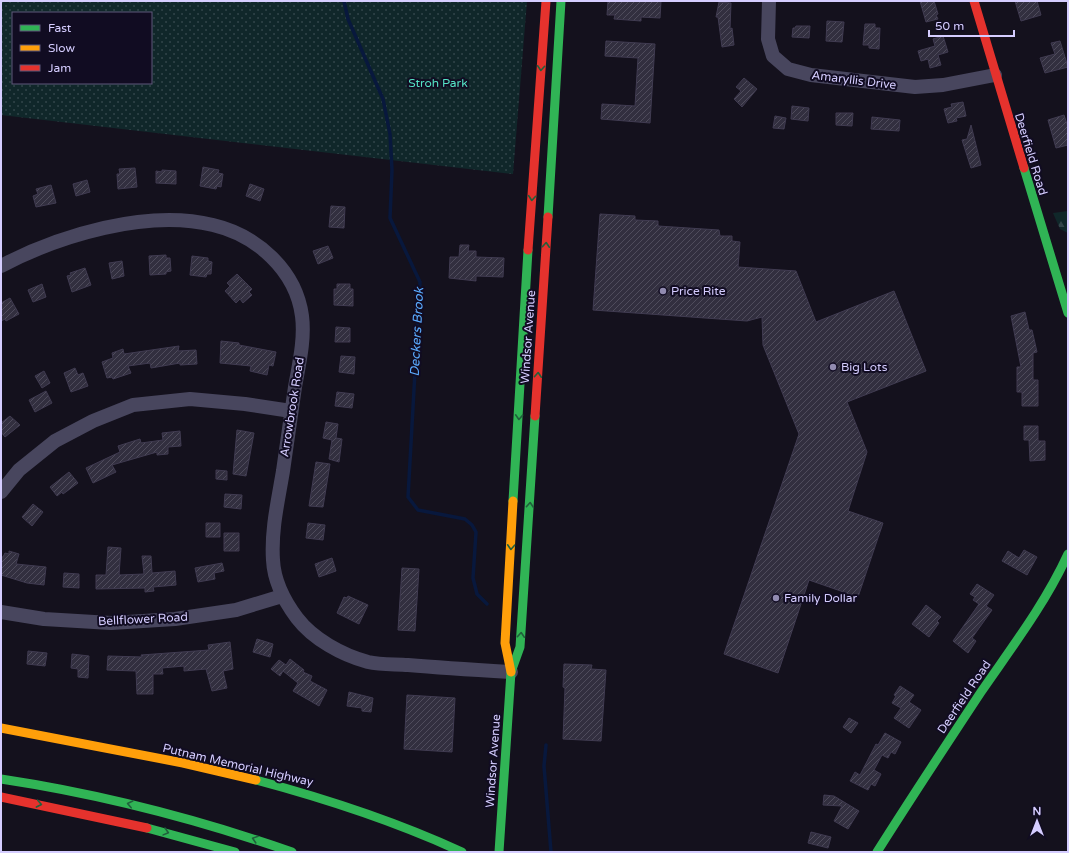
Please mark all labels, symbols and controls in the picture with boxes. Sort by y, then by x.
legend [12,12,152,84]
scale bar [929,12,1014,38]
text: 50 m [935,19,964,33]
text: Fast [48,21,72,35]
text: Slow [48,41,75,55]
text: Jam [48,61,71,75]
one-way arrow [537,65,546,71]
street label: Amaryllis Drive [811,68,897,92]
park label: Stroh Park [408,76,468,90]
street label: Deerfield Road [1012,111,1050,197]
one-way arrow [527,194,536,201]
one-way arrow [541,242,550,249]
place label: Price Rite [671,284,726,298]
water label: Deckers Brook [407,286,427,377]
marker: Price Rite [658,286,668,296]
street label: Windsor Avenue [518,290,538,384]
street label: Arrowbrook Road [277,356,307,458]
place label: Big Lots [841,360,888,374]
marker: Big Lots [828,362,838,372]
one-way arrow [533,372,542,378]
one-way arrow [515,414,523,420]
one-way arrow [525,502,534,508]
one-way arrow [507,544,516,550]
place label: Family Dollar [784,591,857,605]
marker: Family Dollar [771,593,781,603]
street label: Bellflower Road [98,610,188,628]
one-way arrow [517,632,526,638]
street label: Deerfield Road [934,658,994,736]
street label: Windsor Avenue [483,714,503,808]
street label: Putnam Memorial Highway [161,741,315,789]
one-way arrow [36,799,43,808]
one-way arrow [127,801,133,809]
north arrow [1017,801,1057,841]
text: N [1033,805,1041,818]
one-way arrow [162,827,169,836]
one-way arrow [252,836,259,844]

